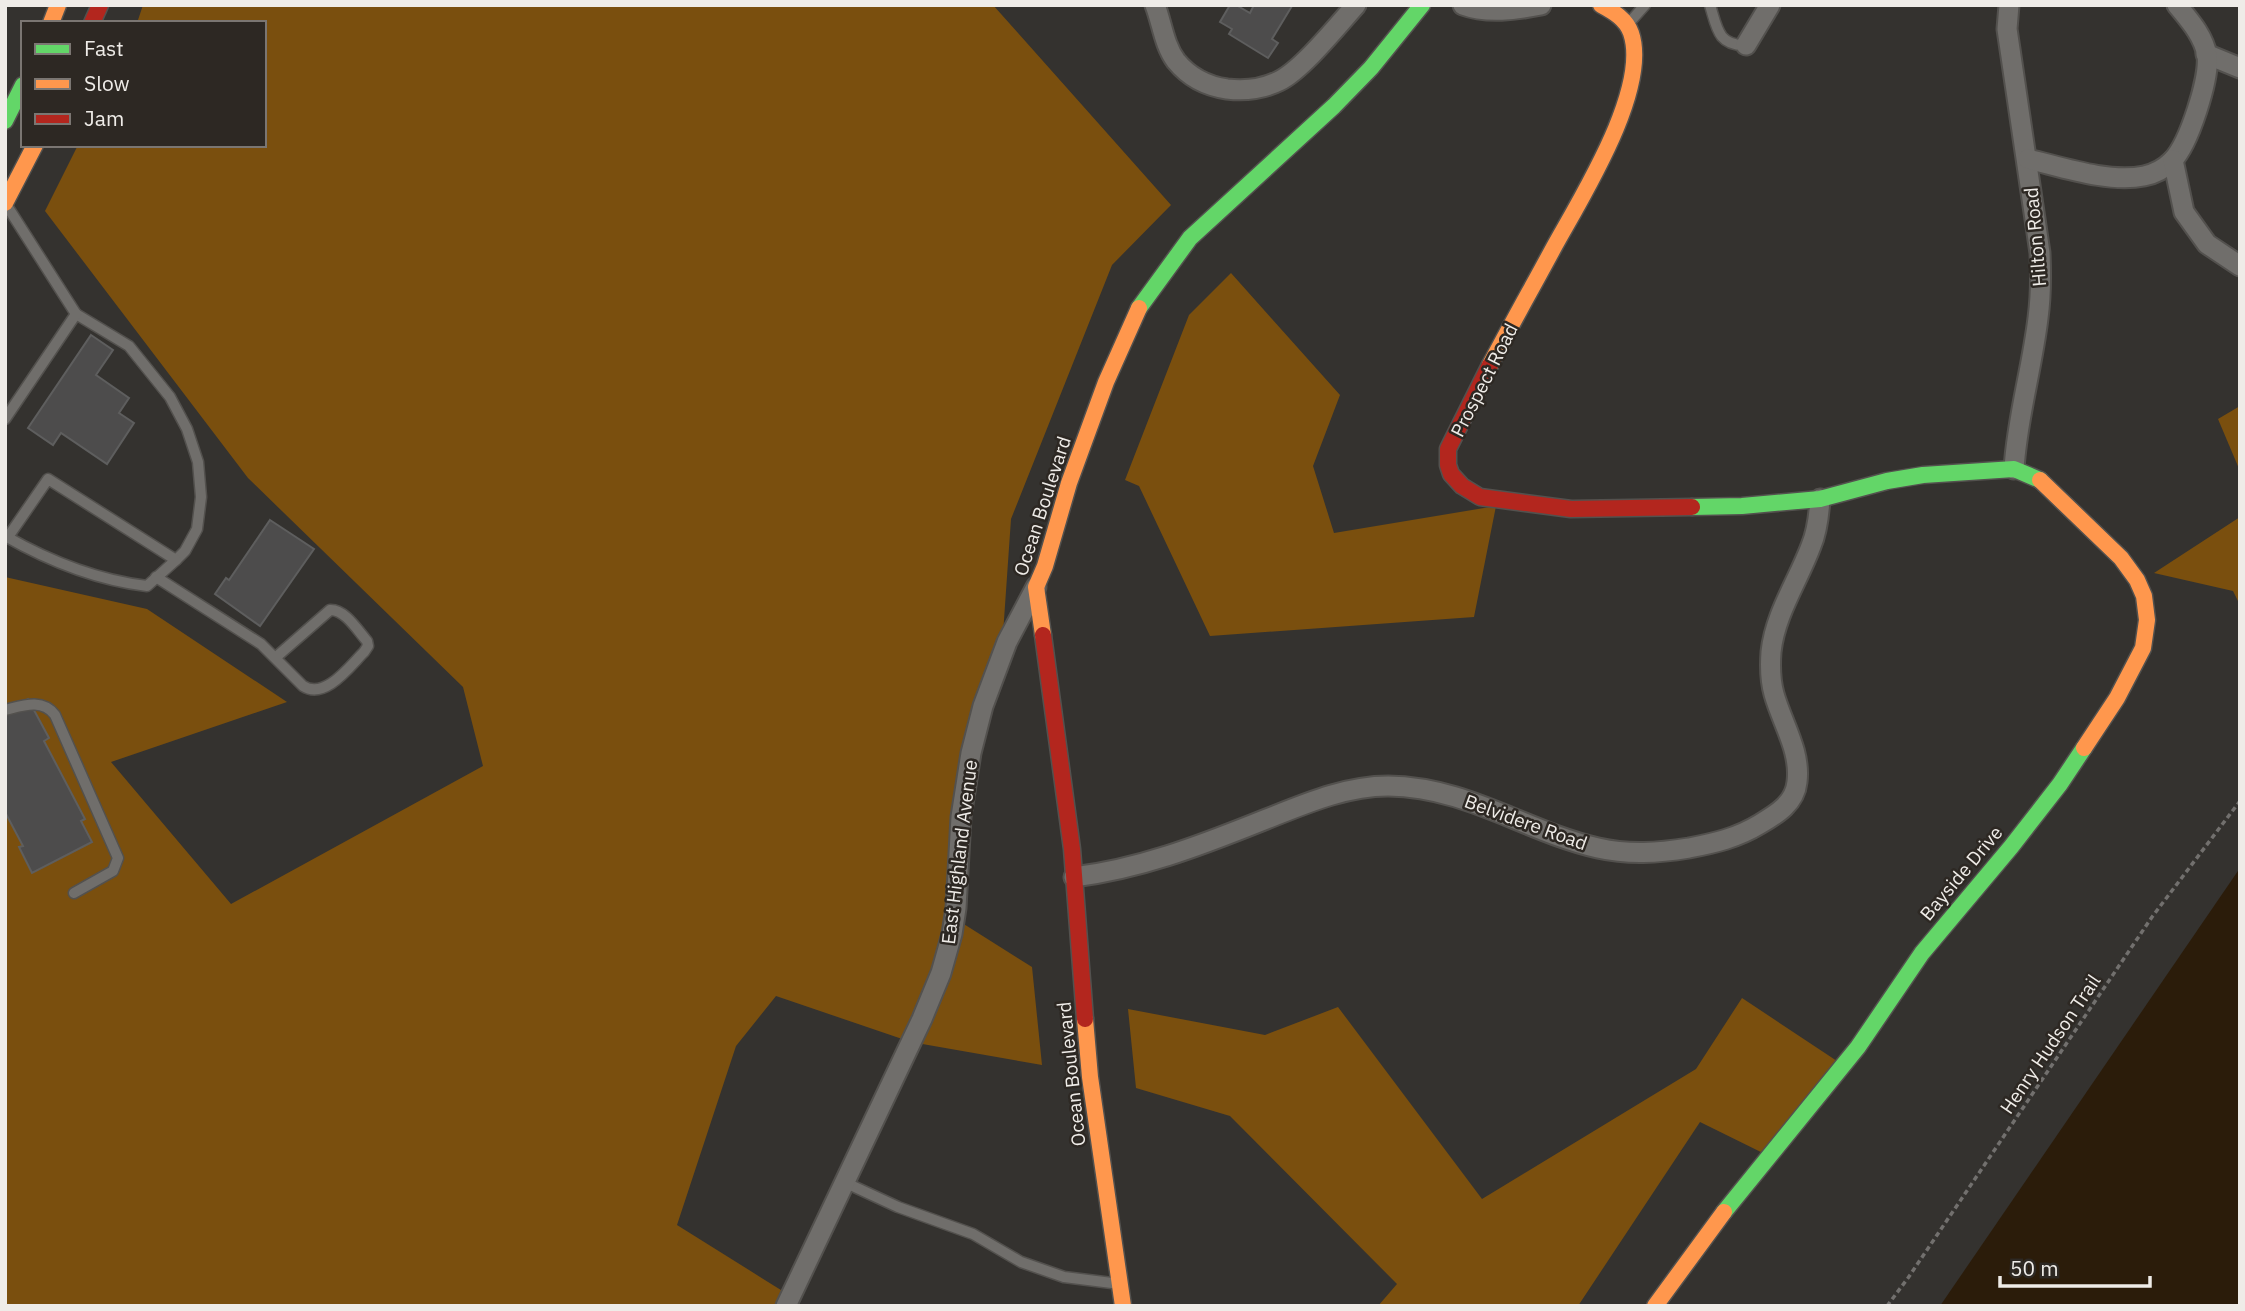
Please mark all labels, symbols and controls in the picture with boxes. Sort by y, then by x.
legend [21,21,266,147]
text: Fast [84,34,124,62]
text: Slow [84,69,130,97]
text: Jam [84,104,124,132]
street label: Hilton Road [2019,186,2051,288]
street label: Prospect Road [1445,319,1523,441]
street label: Ocean Boulevard [1008,433,1076,579]
street label: East Highland Avenue [936,758,982,946]
street label: Belvidere Road [1461,789,1591,855]
street label: Bayside Drive [1915,821,2007,925]
street label: Henry Hudson Trail [1994,970,2106,1118]
street label: Ocean Boulevard [1051,1001,1091,1147]
scale bar [2000,1244,2150,1288]
text: 50 m [2010,1254,2059,1282]

